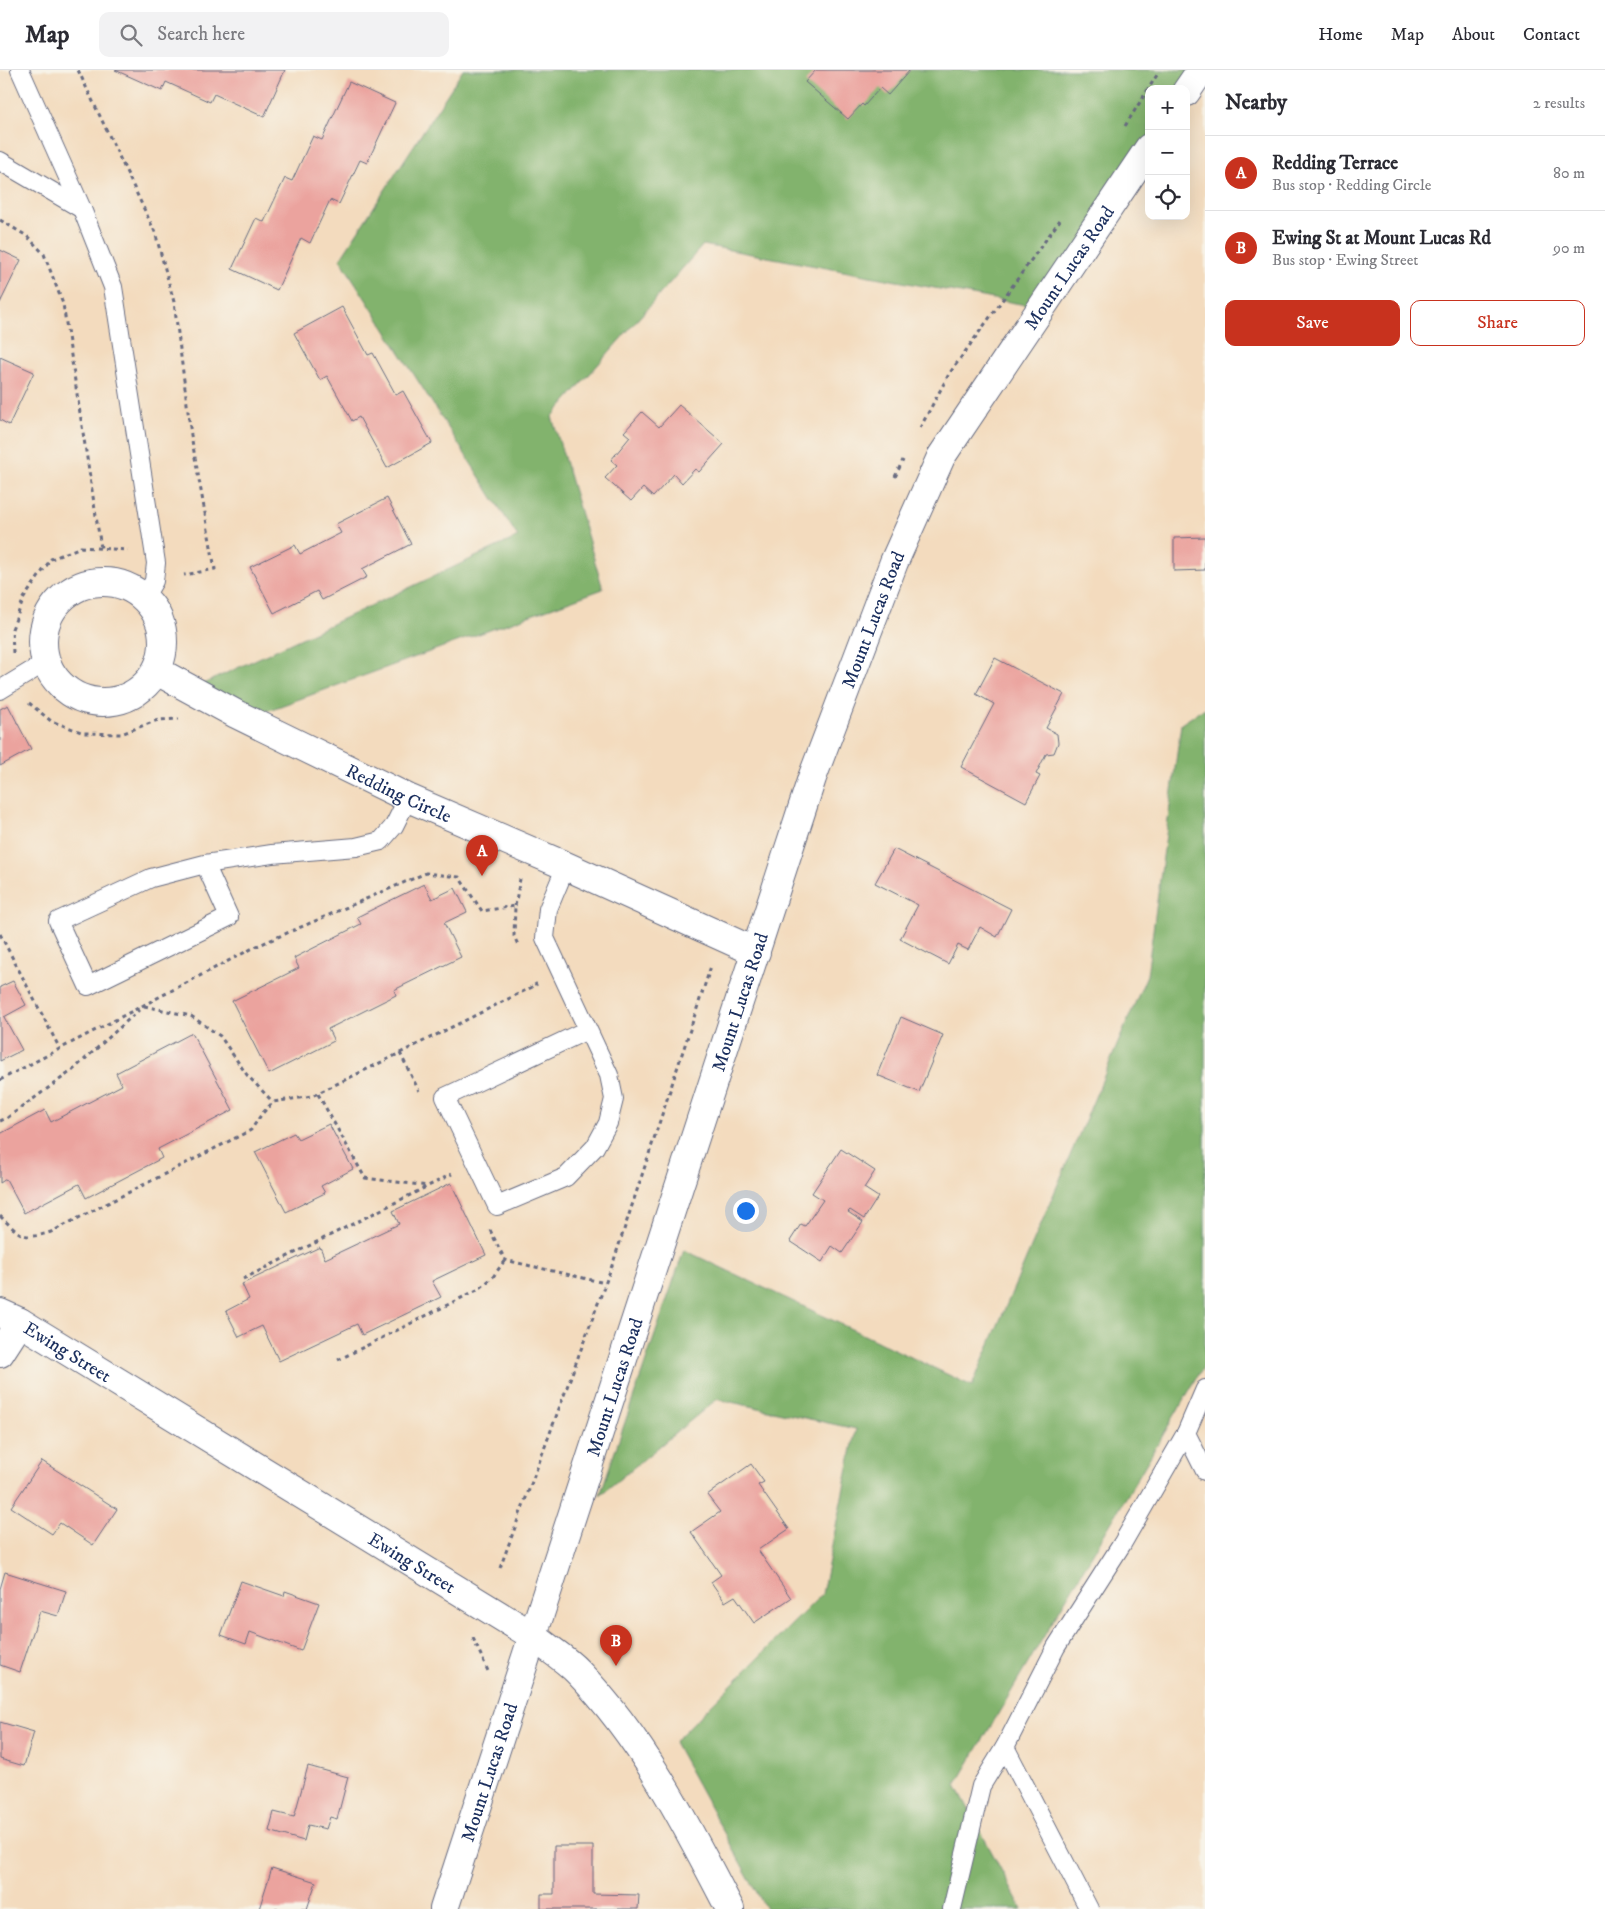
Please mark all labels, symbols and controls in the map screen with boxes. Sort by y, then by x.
search box [99,12,449,57]
text: Map [25,20,69,50]
icon: search [117,21,145,49]
text: Search here [157,23,245,46]
text: Home [1318,24,1363,46]
text: Map [1391,24,1424,46]
text: About [1452,24,1495,46]
text: Contact [1523,24,1580,46]
map controls [1145,85,1190,220]
button: + [1145,85,1190,130]
text: Nearby [1225,90,1287,116]
text: 2 results [1533,93,1585,113]
button: − [1145,130,1190,175]
text: Redding Terrace [1272,152,1398,175]
text: A [1236,163,1246,183]
text: 80 m [1553,163,1585,183]
button: locate [1145,175,1190,220]
text: Bus stop · Redding Circle [1272,175,1431,195]
street label: Mount Lucas Road [1020,201,1120,335]
text: Ewing St at Mount Lucas Rd [1272,227,1491,250]
text: B [1236,238,1246,258]
text: 90 m [1553,238,1585,258]
text: Bus stop · Ewing Street [1272,250,1418,270]
button: Save [1225,300,1400,346]
button: Share [1410,300,1585,346]
street label: Mount Lucas Road [837,548,911,692]
street label: Redding Circle [342,760,455,828]
pin: A [466,835,498,876]
street label: Mount Lucas Road [707,930,774,1075]
your location [733,1198,759,1224]
street label: Mount Lucas Road [582,1315,649,1460]
street label: Ewing Street [19,1317,115,1388]
street label: Ewing Street [364,1528,460,1599]
pin: B [600,1625,632,1666]
street label: Mount Lucas Road [457,1700,523,1845]

